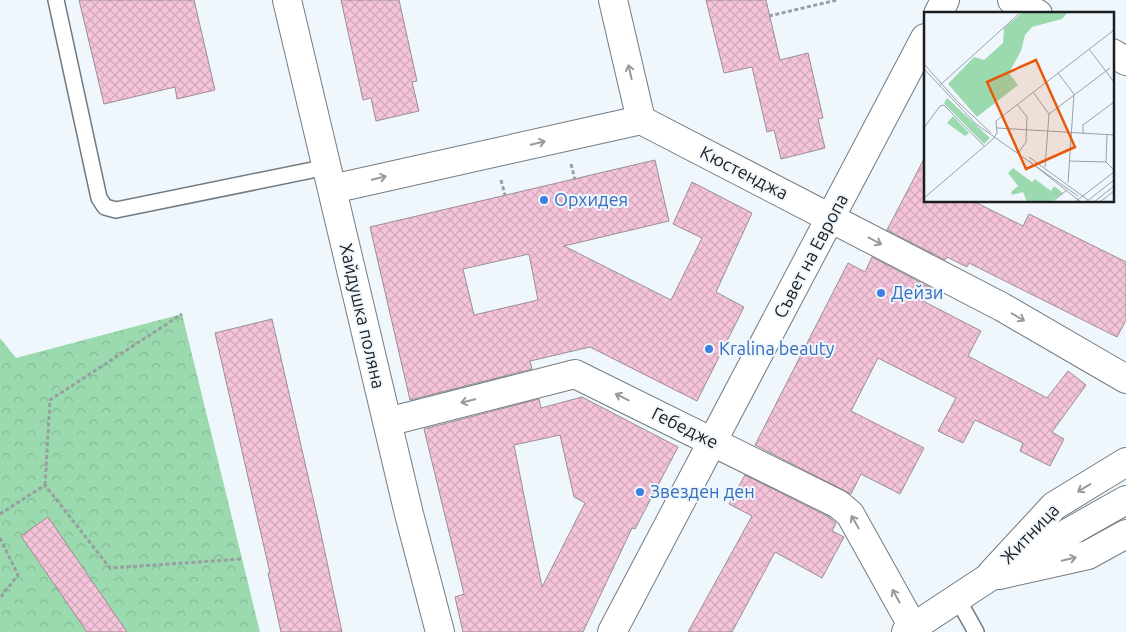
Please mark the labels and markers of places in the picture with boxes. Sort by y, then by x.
place label: Орхидея [554,189,628,209]
marker: Орхидея [538,194,550,206]
place label: Дейзи [891,282,943,302]
marker: Дейзи [875,287,887,299]
place label: Kralina beauty [719,338,835,358]
marker: Kralina beauty [703,343,715,355]
place label: Звезден ден [650,481,755,501]
marker: Звезден ден [634,486,646,498]

